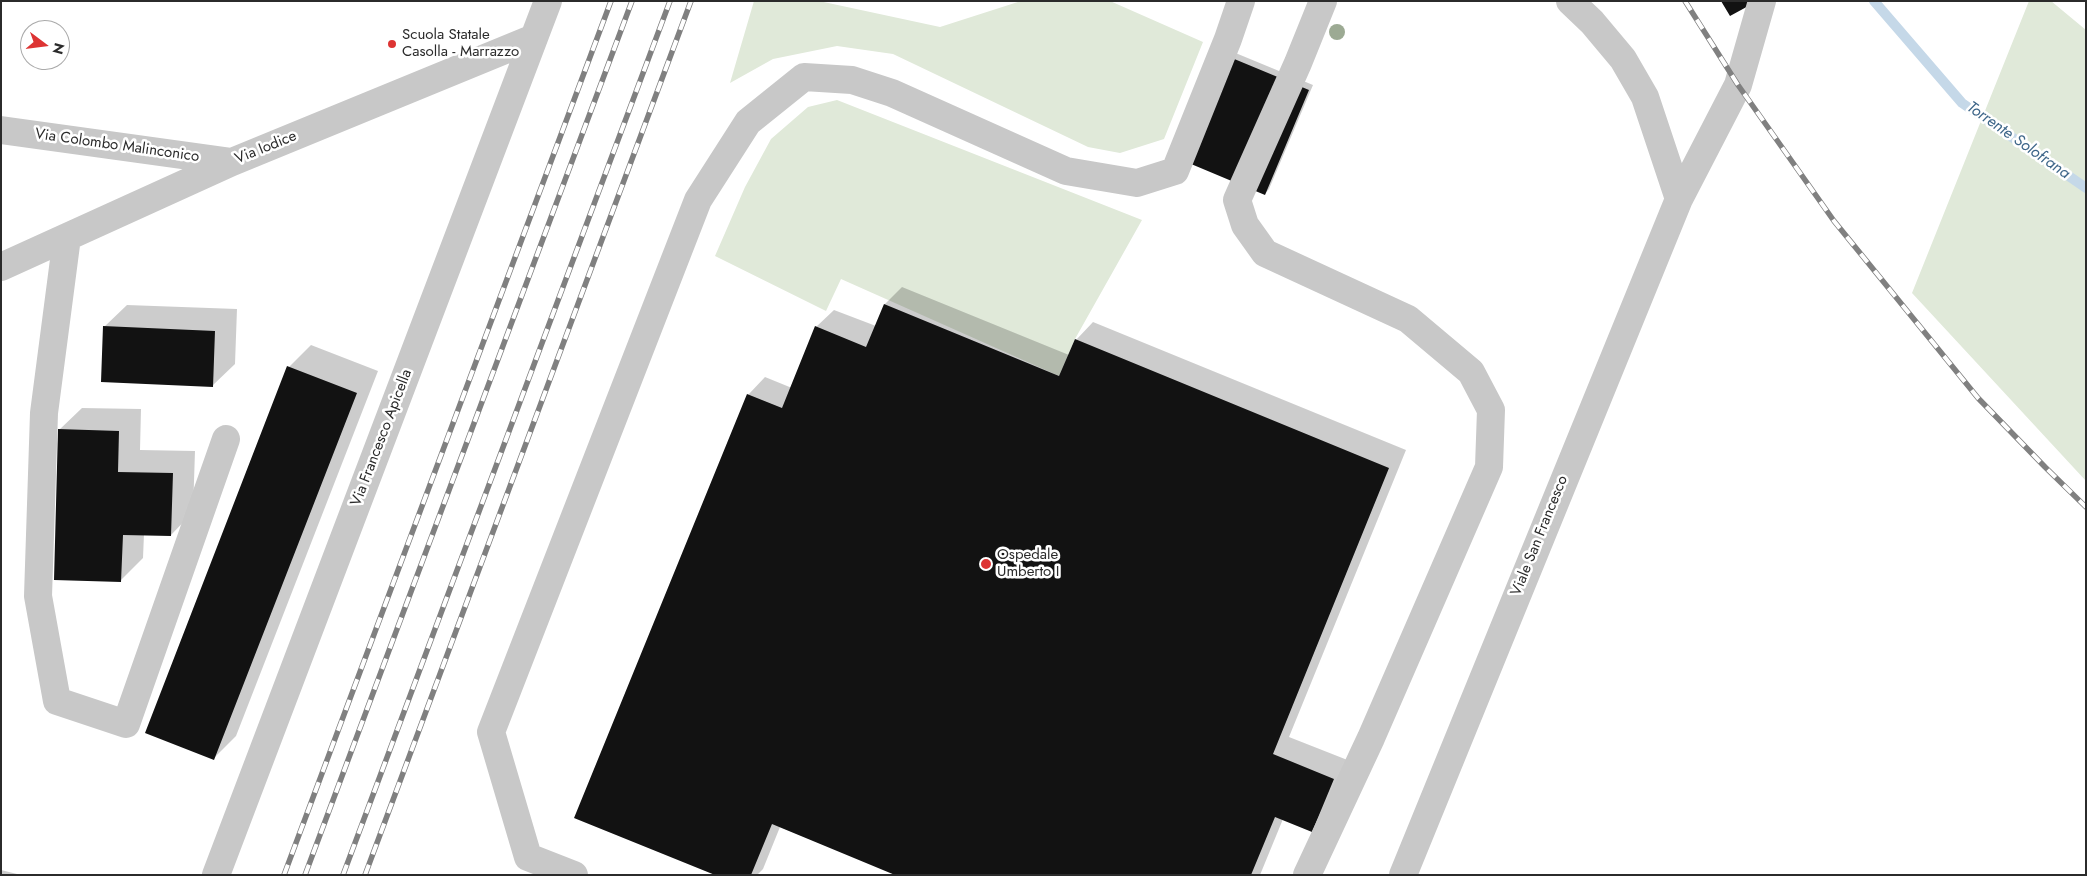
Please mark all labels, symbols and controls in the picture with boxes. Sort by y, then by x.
north arrow [20,20,70,70]
place label: Scuola Statale Casolla - Marrazzo [402,26,519,61]
marker: Scuola Statale Casolla - Marrazzo [386,38,398,50]
text: N [47,41,70,57]
water label: Torrente Solofrana [1963,98,2073,184]
street label: Via Colombo Malinconico [34,126,200,166]
street label: Via Iodice [233,128,299,168]
street label: Via Francesco Apicella [348,367,416,509]
street label: Viale San Francesco [1508,473,1572,599]
place label: Ospedale Umberto I [997,546,1059,581]
marker: Ospedale Umberto I [979,557,993,571]

